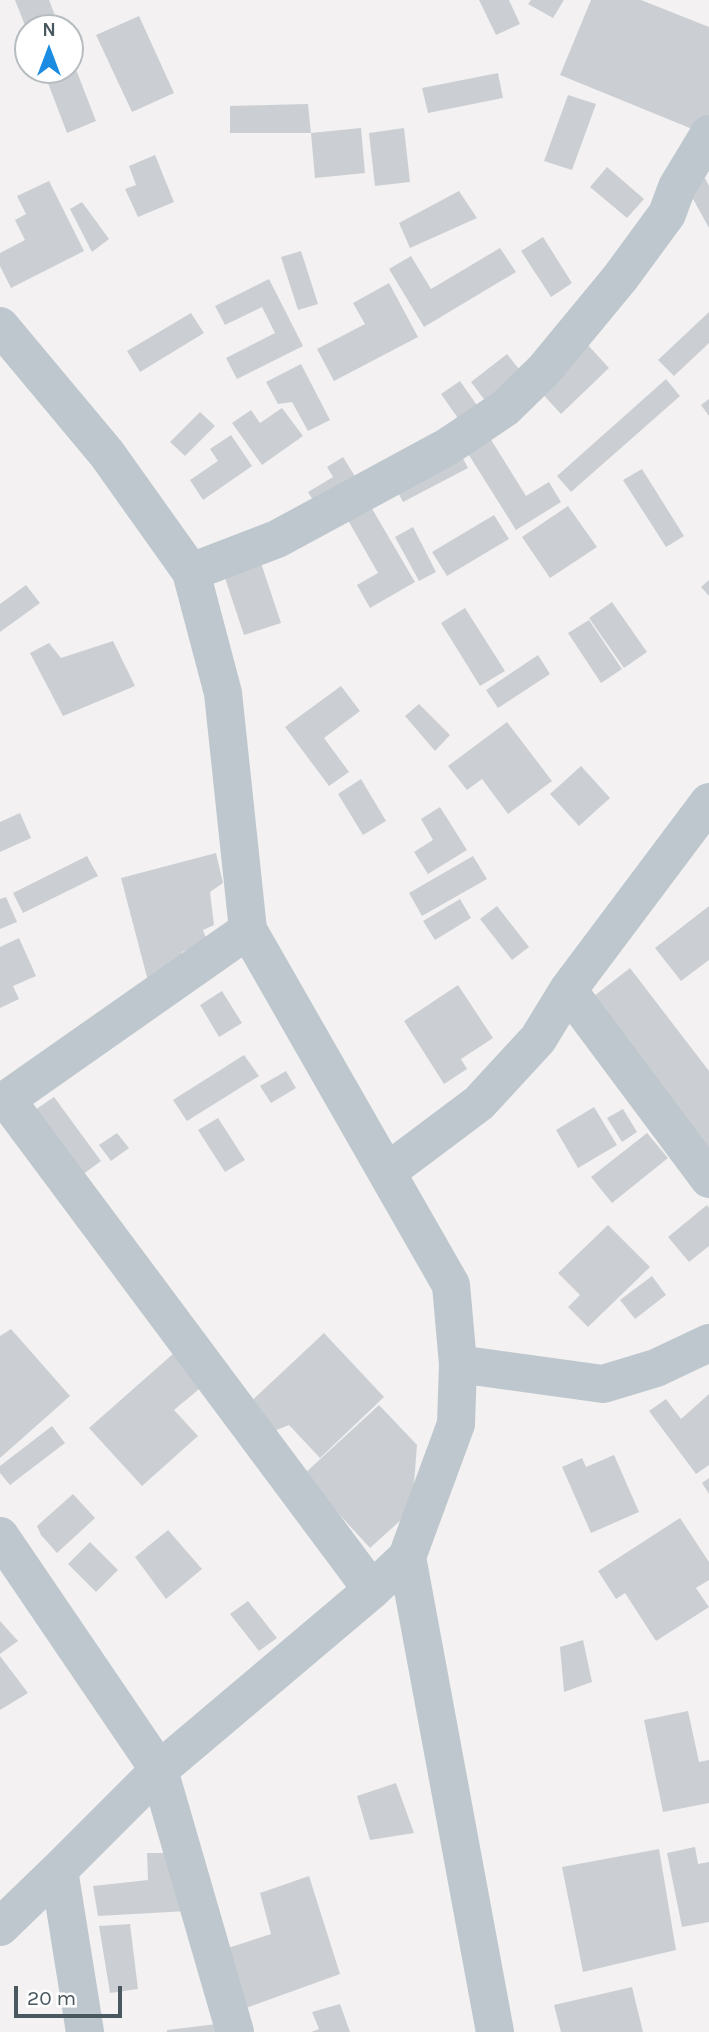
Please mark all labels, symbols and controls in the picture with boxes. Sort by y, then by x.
north arrow [14,14,84,84]
text: N [42,19,56,41]
scale bar [18,1972,126,2016]
text: 20 m [27,1986,76,2010]

